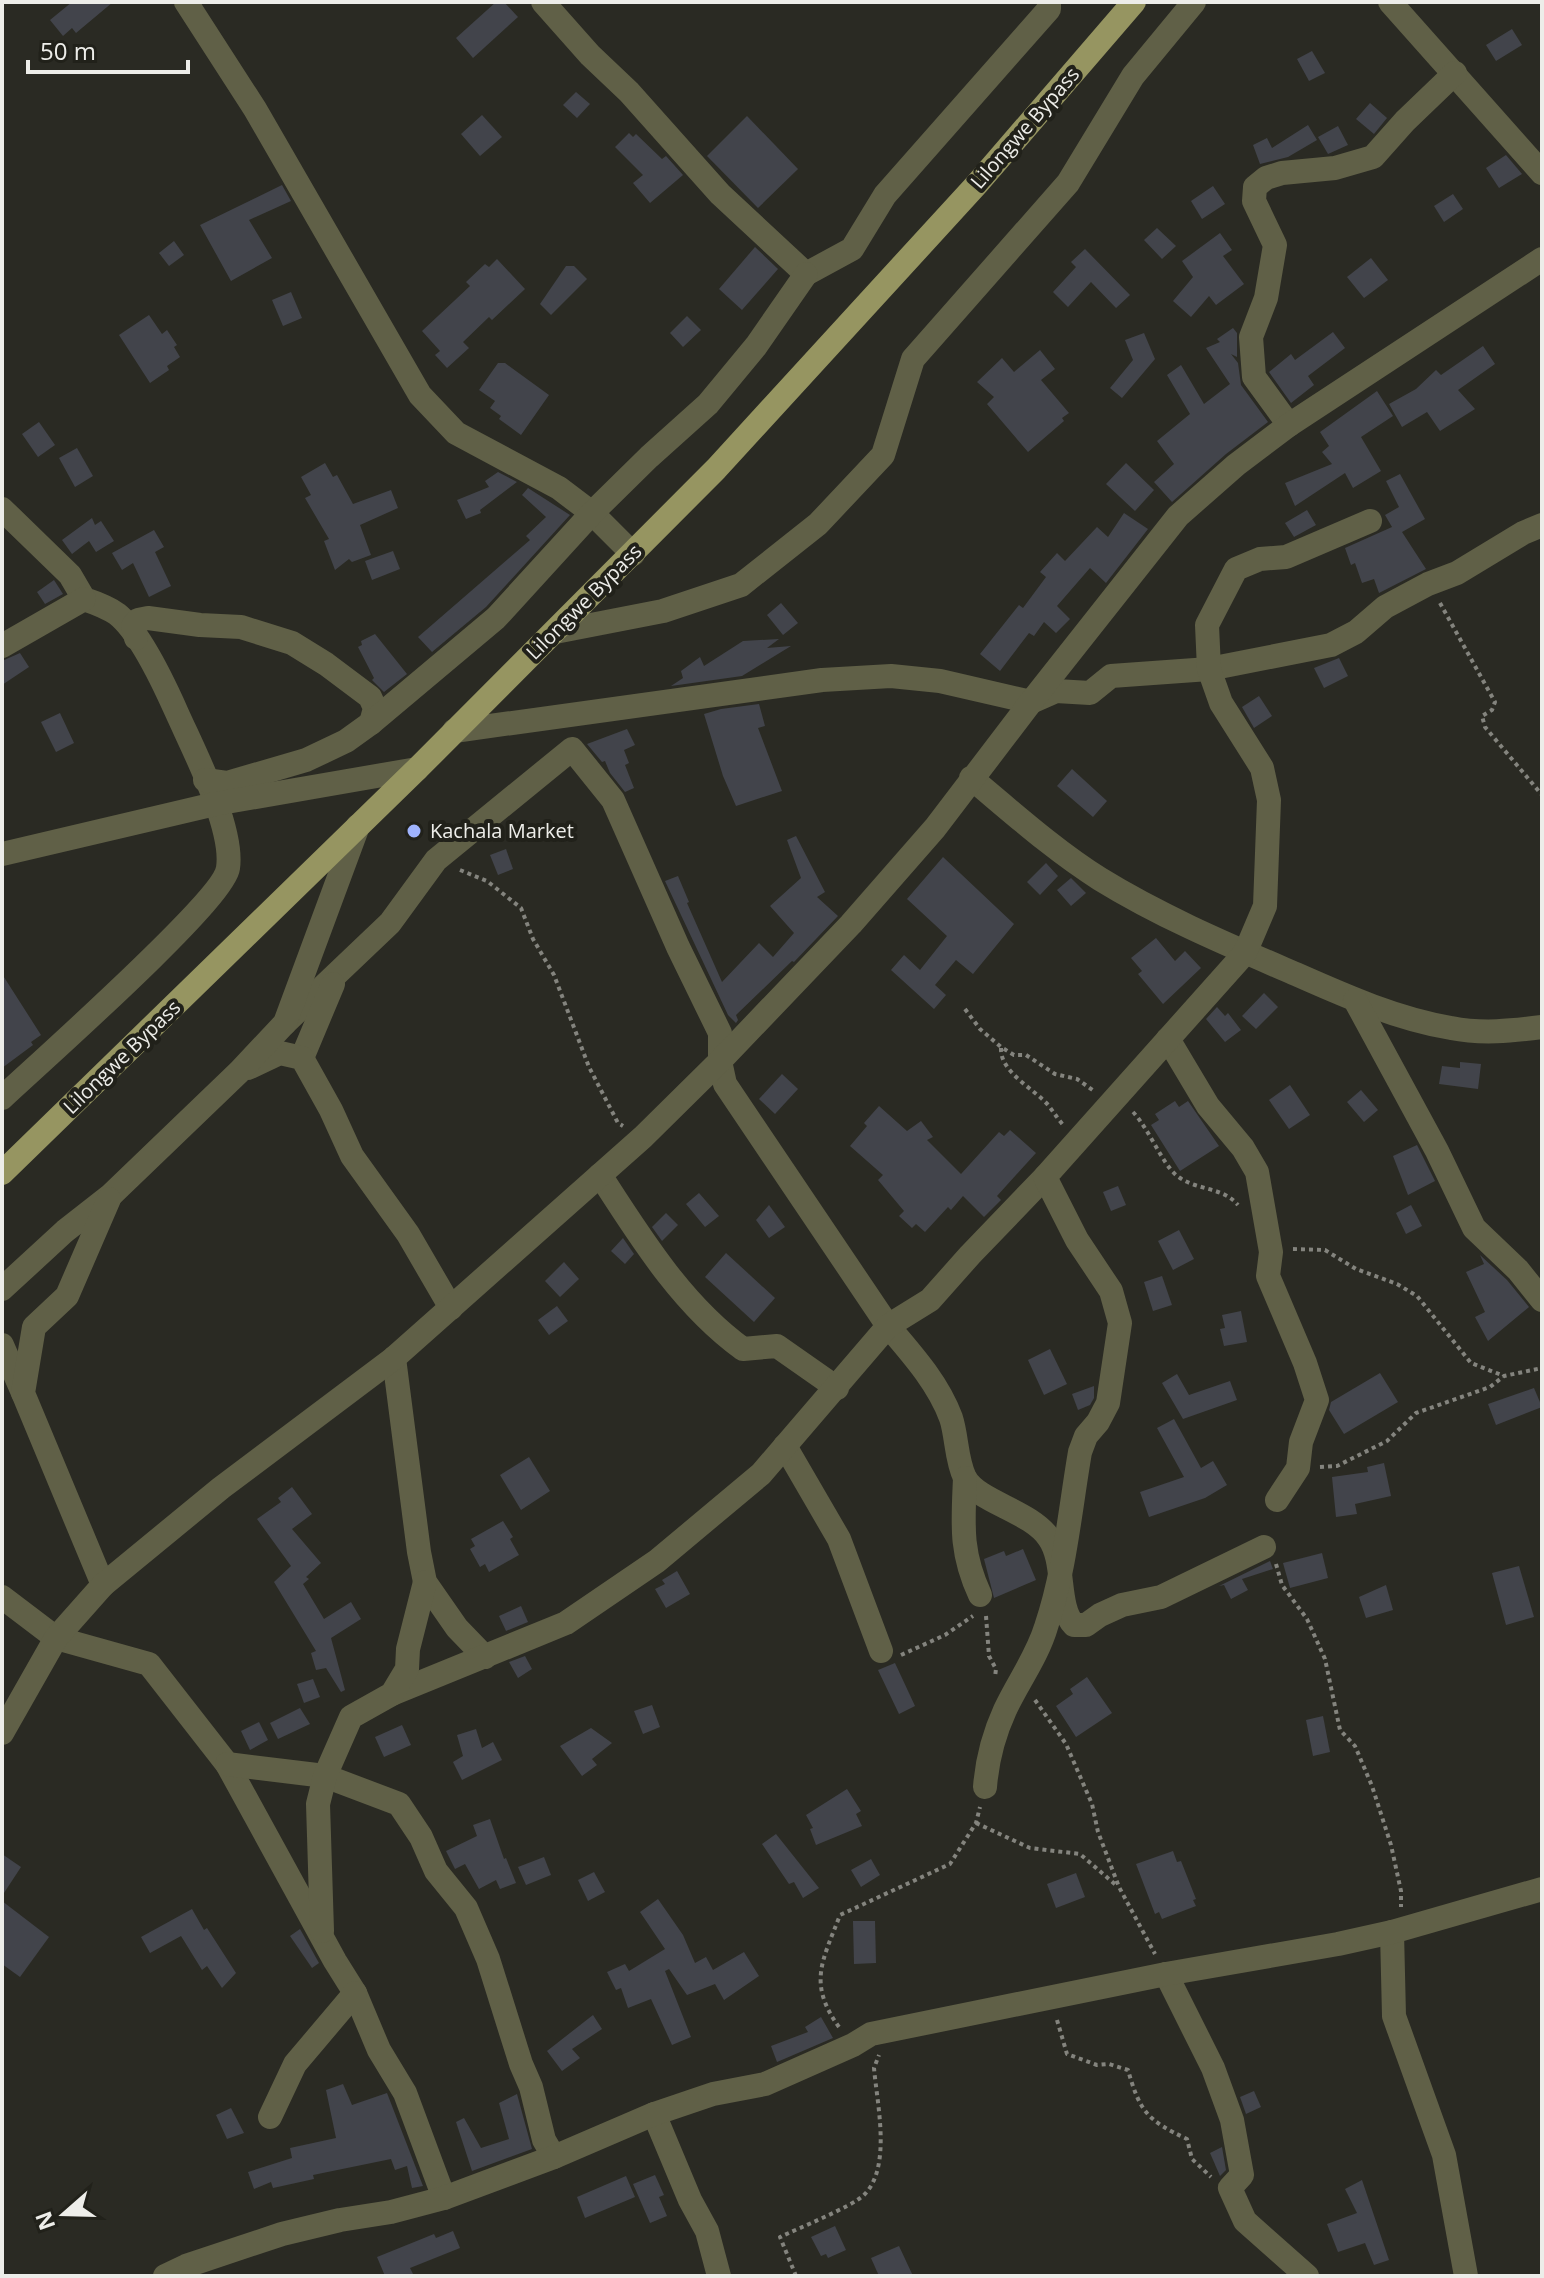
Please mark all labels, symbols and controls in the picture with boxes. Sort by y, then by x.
scale bar [28,24,188,74]
text: 50 m [40,34,96,67]
street label: Lilongwe Bypass [964,61,1085,194]
street label: Lilongwe Bypass [520,538,647,665]
place label: Kachala Market [430,817,574,844]
marker: Kachala Market [405,822,423,840]
street label: Lilongwe Bypass [57,994,186,1119]
north arrow [24,2174,104,2254]
text: N [27,2208,61,2235]

